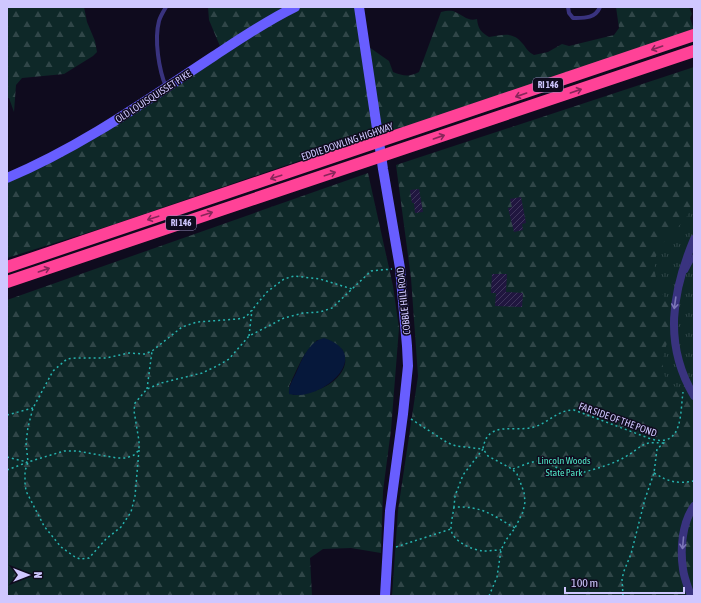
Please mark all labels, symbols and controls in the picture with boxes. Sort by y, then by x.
one-way arrow [651,45,664,52]
street label: OLD LOUISQUISSET PIKE [113,67,194,125]
road number: RI 146 [533,78,563,92]
one-way arrow [569,87,582,94]
one-way arrow [515,91,527,99]
street label: EDDIE DOWLING HIGHWAY [300,120,395,162]
one-way arrow [433,133,446,140]
one-way arrow [324,169,336,177]
one-way arrow [270,174,283,181]
one-way arrow [200,210,212,218]
one-way arrow [146,215,159,222]
road number: RI 146 [166,216,196,230]
one-way arrow [38,265,50,273]
street label: COBBLE HILL ROAD [394,266,413,335]
one-way arrow [671,296,679,309]
street label: FAR SIDE OF THE POND [577,400,659,439]
park label: Lincoln Woods State Park [538,455,591,478]
one-way arrow [679,536,687,549]
north arrow [8,555,48,595]
scale bar [565,569,684,595]
text: N [32,572,44,578]
text: 100 m [571,576,598,590]

